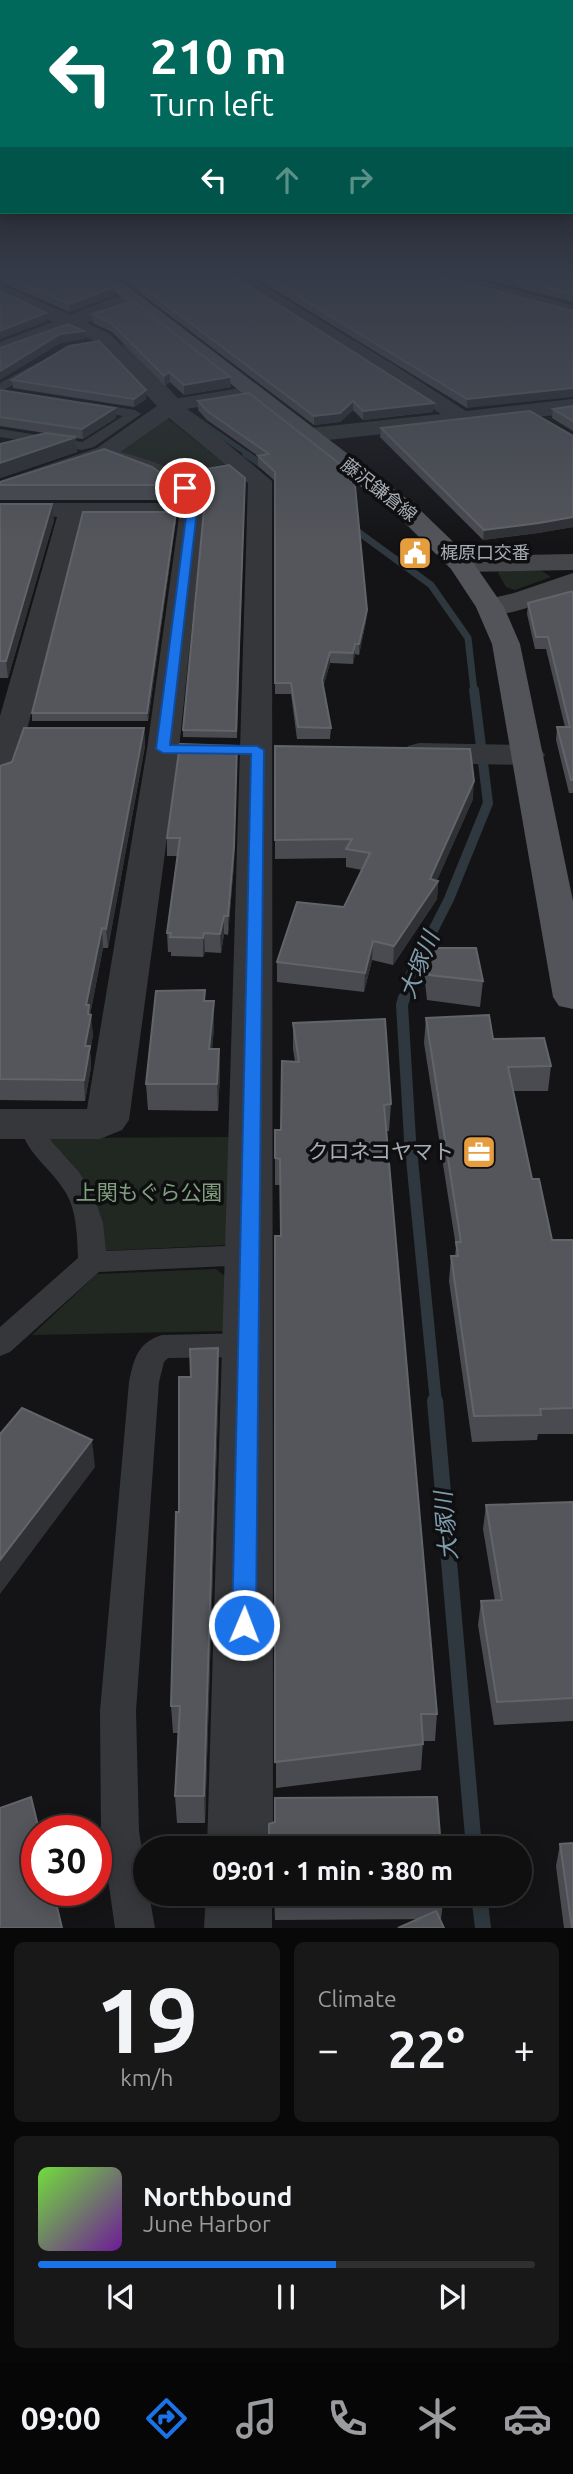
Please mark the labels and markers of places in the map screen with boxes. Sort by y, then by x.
pin [155,458,215,518]
public building icon: 梶原口交番 [396,534,434,572]
place label: 梶原口交番 [440,542,530,562]
office icon: クロネコヤマト [460,1133,498,1171]
place label: クロネコヤマト [307,1139,454,1163]

